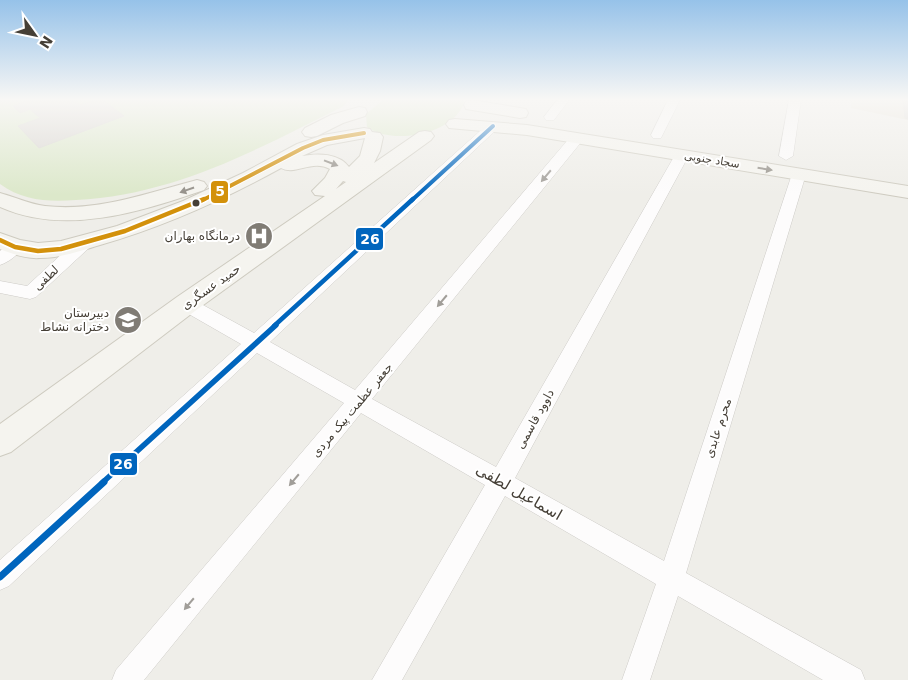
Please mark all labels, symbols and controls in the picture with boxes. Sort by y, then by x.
north arrow [10,10,60,60]
text: N [36,33,56,51]
street label: سجاد جنوبی [683,149,741,171]
one-way arrow [323,159,338,167]
one-way arrow [757,165,773,173]
one-way arrow [540,169,551,182]
line badge: 5 [210,180,229,204]
text: 5 [215,183,225,199]
one-way arrow [179,187,194,194]
unlabelled marker [191,198,201,208]
hospital icon: درمانگاه بهاران [244,221,274,251]
line badge: 26 [355,227,384,251]
place label: درمانگاه بهاران [165,229,240,244]
text: 26 [360,231,380,247]
street label: حمید عسگری [179,262,244,313]
street label: لطفی [30,263,62,293]
one-way arrow [437,294,448,307]
school or university icon: دبیرستان دخترانه نشاط [113,305,143,335]
place label: دبیرستان دخترانه نشاط [40,306,109,335]
street label: جعفر عظمت پیک مردی [309,360,396,461]
street label: داوود قاسمی [513,387,558,452]
street label: محرم عابدی [702,396,735,460]
line badge: 26 [109,452,138,476]
text: 26 [113,456,133,472]
street label: اسماعیل لطفی [473,460,565,524]
one-way arrow [288,473,299,486]
one-way arrow [183,598,195,610]

